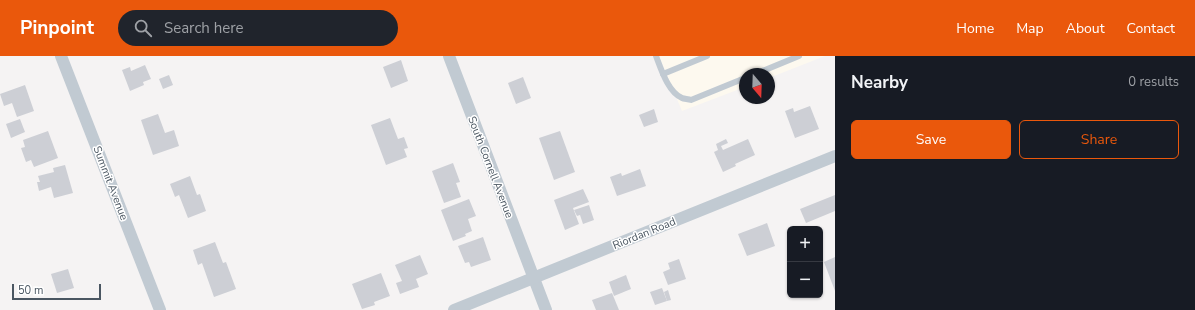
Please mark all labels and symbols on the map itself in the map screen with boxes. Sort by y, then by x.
north arrow [739,68,775,104]
street label: South Cornell Avenue [464,114,517,220]
street label: Summit Avenue [89,144,132,223]
street label: Riordan Road [610,214,678,253]
scale bar [12,282,101,301]

